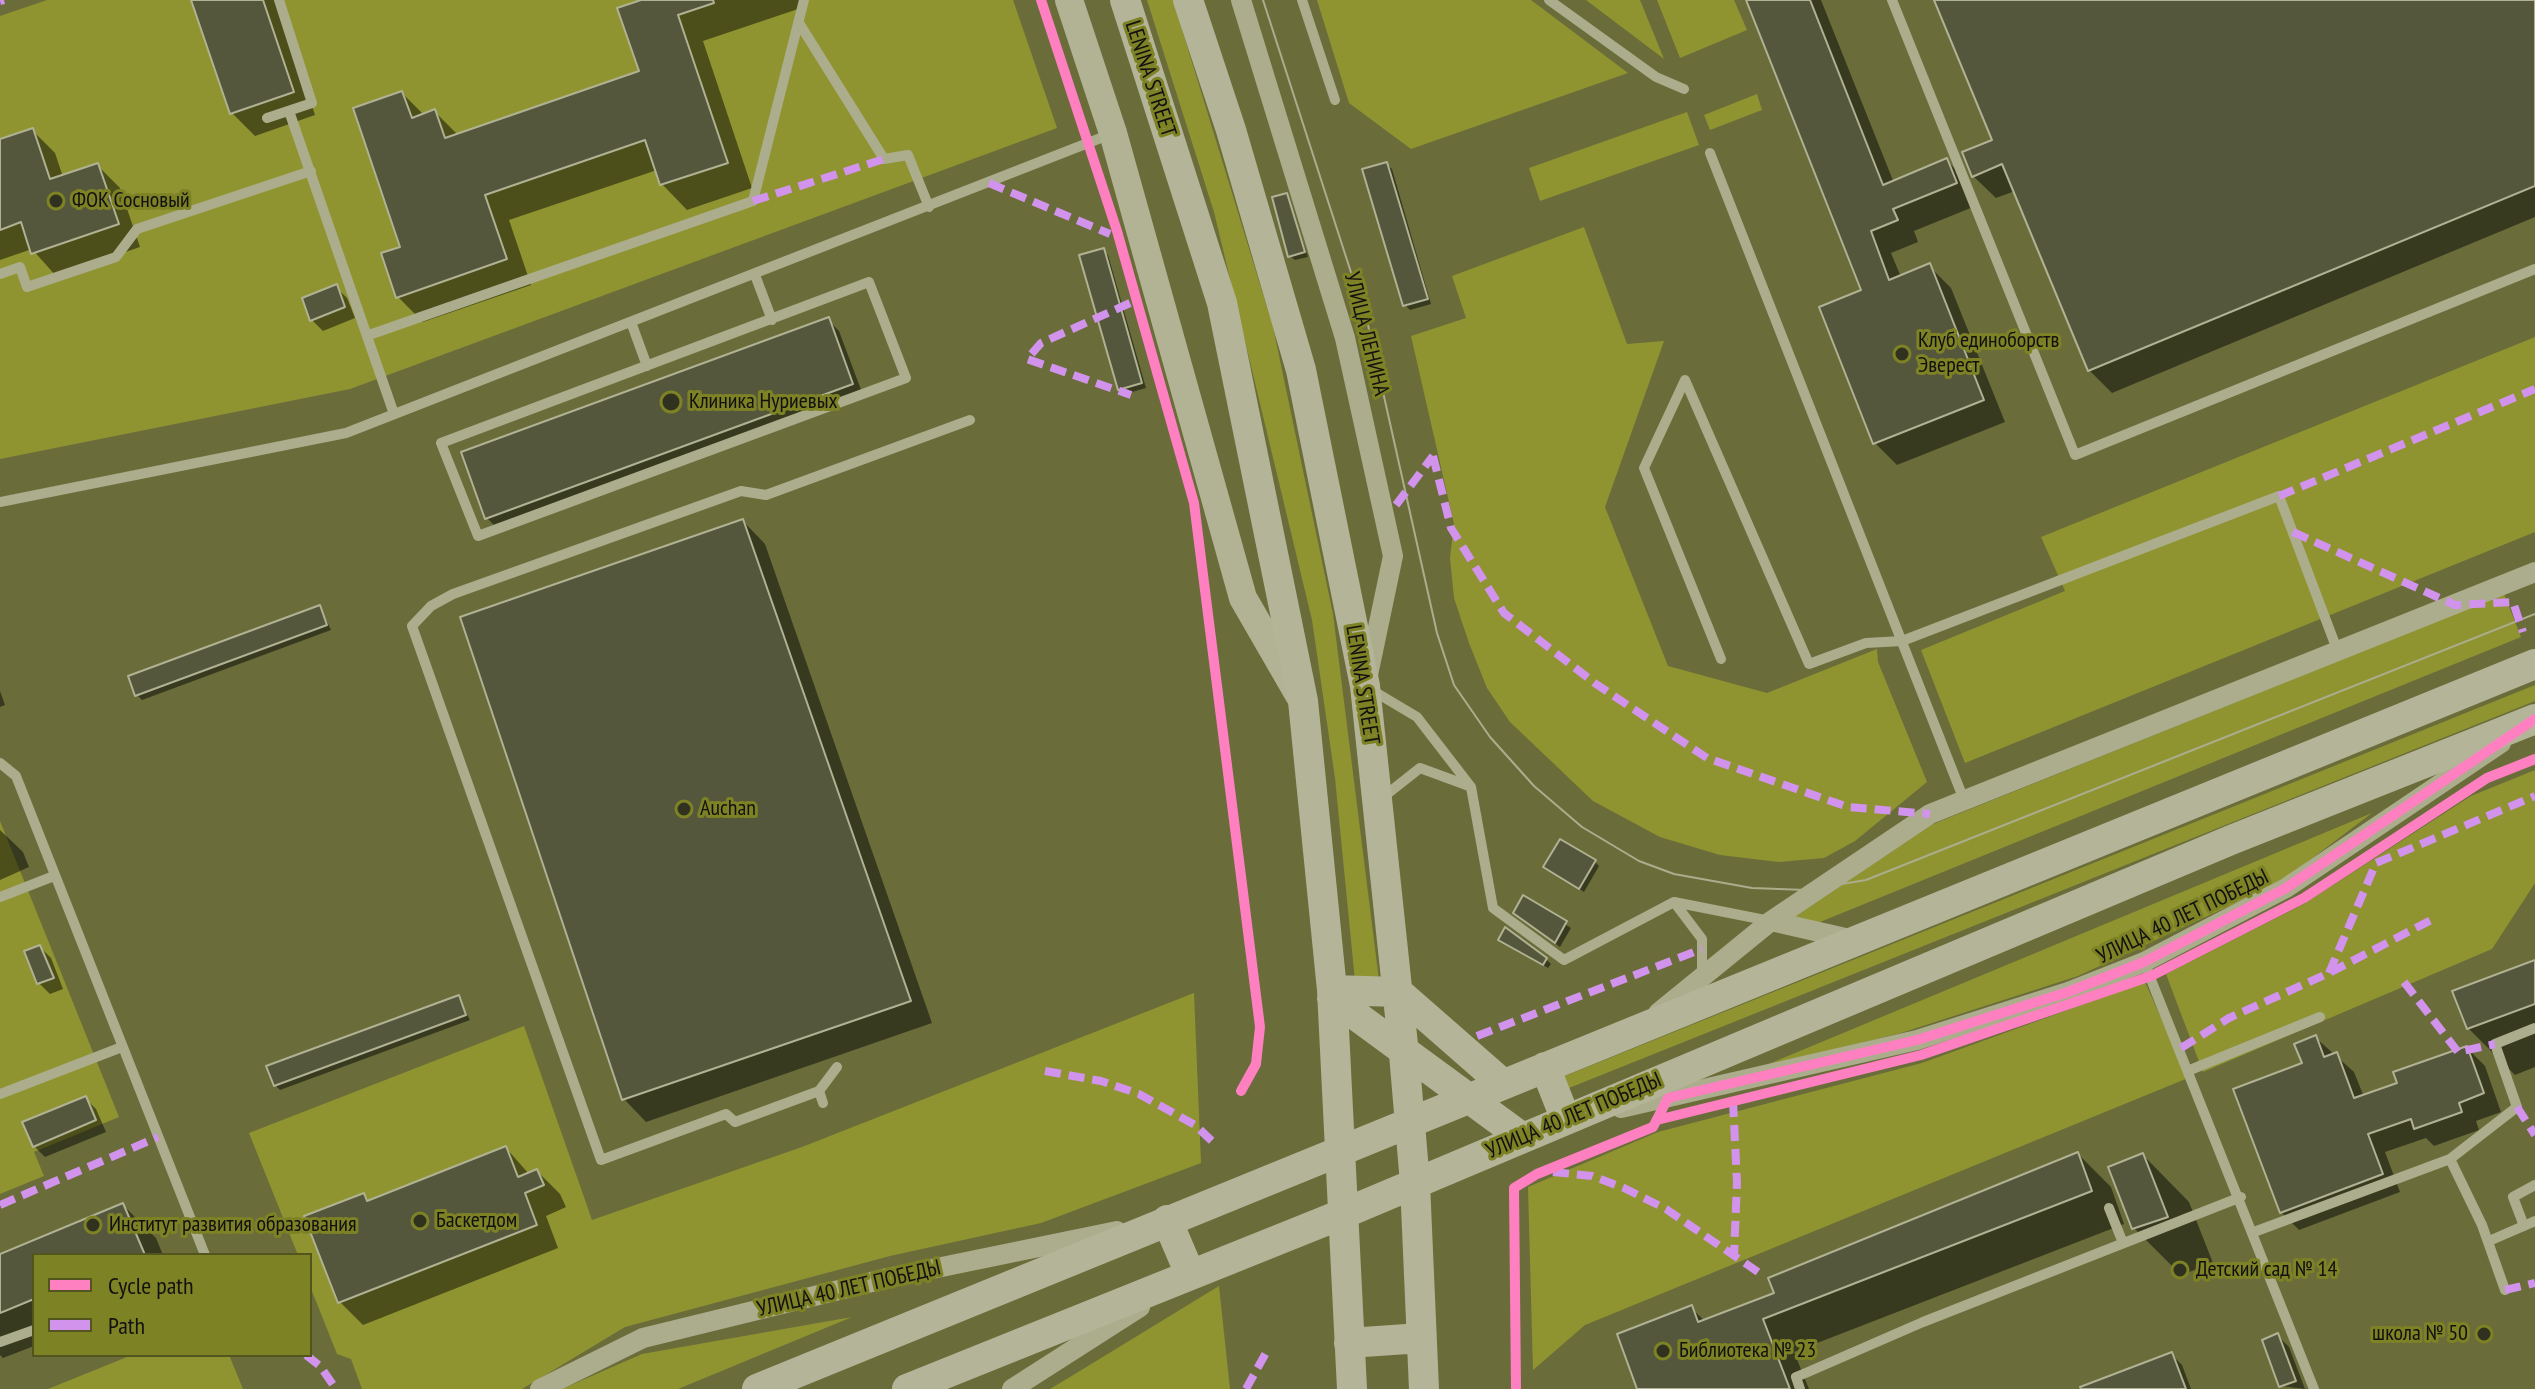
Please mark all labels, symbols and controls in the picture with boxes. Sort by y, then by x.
street label: LENINA STREET [1119,17,1181,141]
place label: ФОК Сосновый [72,188,190,214]
marker: ФОК Сосновый [47,192,65,210]
street label: УЛИЦА ЛЕНИНА [1338,270,1394,398]
place label: Клуб единоборств Эверест [1918,328,2059,380]
marker: Клуб единоборств Эверест [1893,345,1911,363]
place label: Клиника Нуриевых [689,389,838,415]
marker: Клиника Нуриевых [660,391,682,413]
street label: LENINA STREET [1340,623,1384,747]
place label: Auchan [700,796,756,822]
marker: Auchan [675,800,693,818]
street label: УЛИЦА 40 ЛЕТ ПОБЕДЫ [2093,864,2273,970]
street label: УЛИЦА 40 ЛЕТ ПОБЕДЫ [1482,1067,1666,1165]
place label: Баскетдом [436,1208,517,1234]
place label: Институт развития образования [109,1212,356,1238]
marker: Баскетдом [411,1212,429,1230]
marker: Институт развития образования [84,1216,102,1234]
legend [32,1253,312,1357]
street label: УЛИЦА 40 ЛЕТ ПОБЕДЫ [755,1255,943,1323]
place label: Детский сад № 14 [2196,1257,2337,1283]
marker: Детский сад № 14 [2171,1261,2189,1279]
text: Cycle path [108,1270,194,1301]
text: Path [108,1310,145,1341]
place label: школа № 50 [2372,1321,2468,1347]
marker: школа № 50 [2475,1325,2493,1343]
place label: Библиотека № 23 [1679,1338,1816,1364]
marker: Библиотека № 23 [1654,1342,1672,1360]

